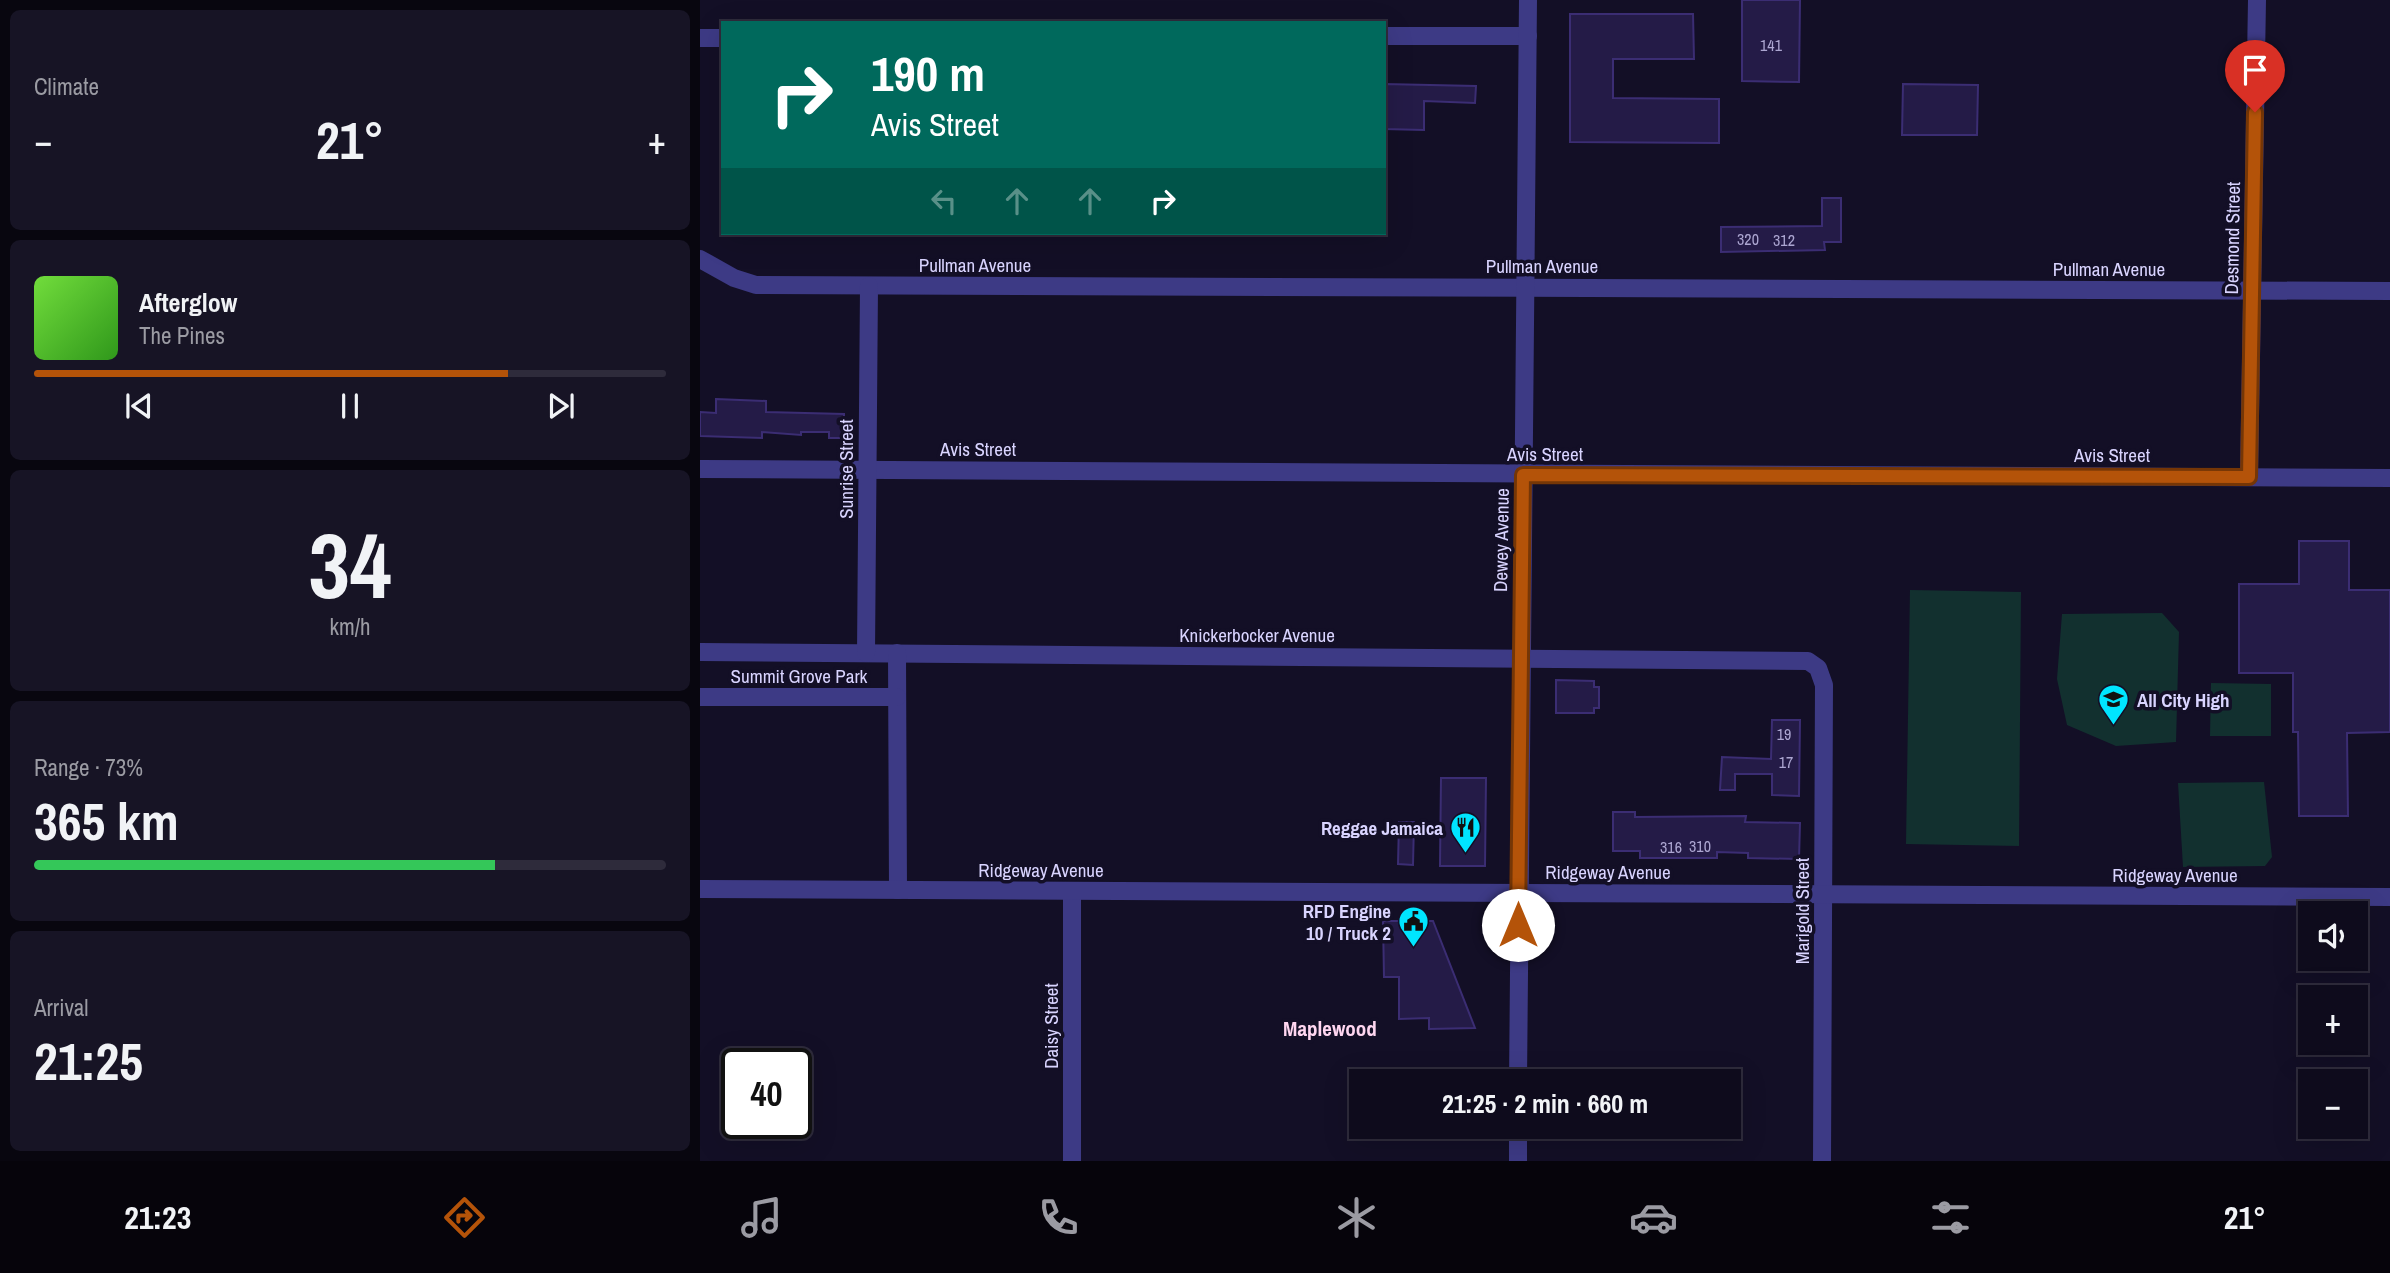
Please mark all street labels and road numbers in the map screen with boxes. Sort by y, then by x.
street label: Desmond Street [2218,181,2246,295]
street label: Pullman Avenue [919,252,1031,278]
street label: Pullman Avenue [1486,253,1598,279]
street label: Pullman Avenue [2053,256,2165,282]
street label: Sunrise Street [833,419,859,519]
street label: Avis Street [939,436,1017,462]
street label: Avis Street [1506,441,1584,467]
street label: Avis Street [2073,442,2151,468]
street label: Dewey Avenue [1487,488,1515,592]
street label: Knickerbocker Avenue [1179,622,1335,648]
street label: Summit Grove Park [731,663,868,689]
street label: Ridgeway Avenue [978,857,1104,883]
street label: Marigold Street [1789,857,1815,964]
street label: Ridgeway Avenue [1545,859,1671,885]
street label: Ridgeway Avenue [2112,862,2238,888]
street label: Daisy Street [1038,982,1064,1069]

